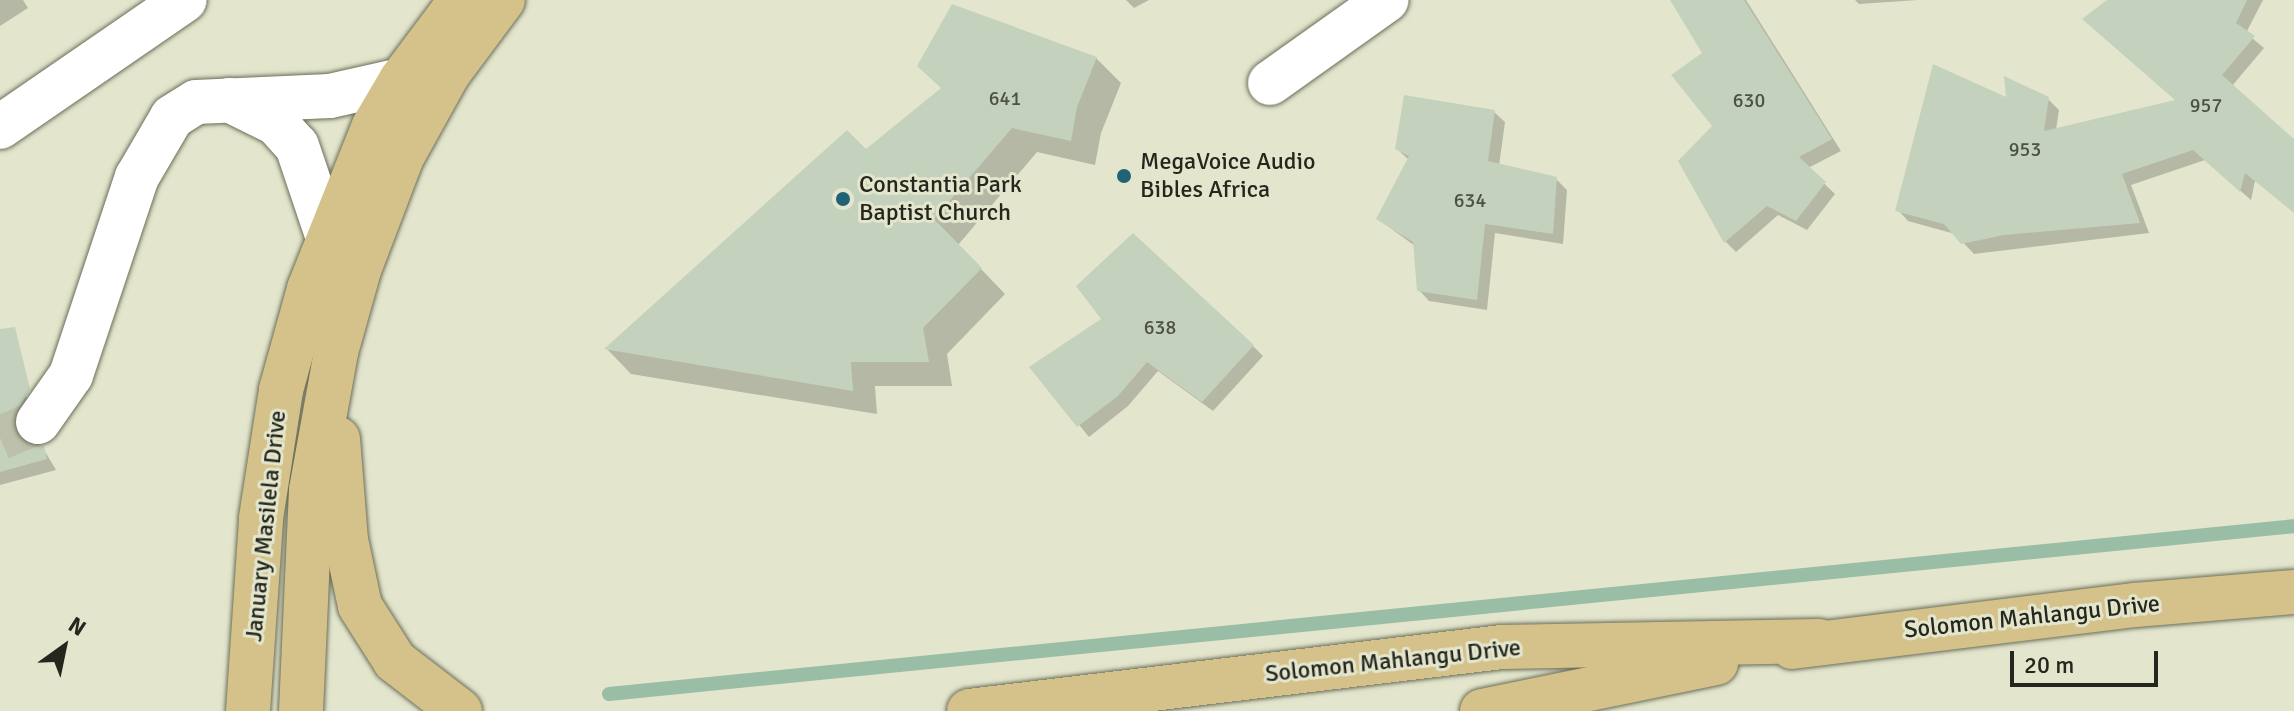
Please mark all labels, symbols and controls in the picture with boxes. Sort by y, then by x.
house number: 641 [989,86,1021,110]
house number: 630 [1733,88,1765,112]
house number: 957 [2190,93,2222,117]
house number: 953 [2009,137,2041,161]
place label: MegaVoice Audio Bibles Africa [1140,148,1315,204]
marker: MegaVoice Audio Bibles Africa [1115,167,1133,185]
place label: Constantia Park Baptist Church [859,171,1022,227]
house number: 634 [1454,188,1486,212]
marker: Constantia Park Baptist Church [834,190,852,208]
house number: 638 [1144,315,1176,339]
street label: January Masilela Drive [240,409,292,643]
street label: Solomon Mahlangu Drive [1903,589,2161,645]
north arrow [24,607,104,687]
text: N [64,611,91,642]
street label: Solomon Mahlangu Drive [1264,633,1522,689]
scale bar [2014,635,2162,685]
text: 20 m [2024,650,2074,680]

